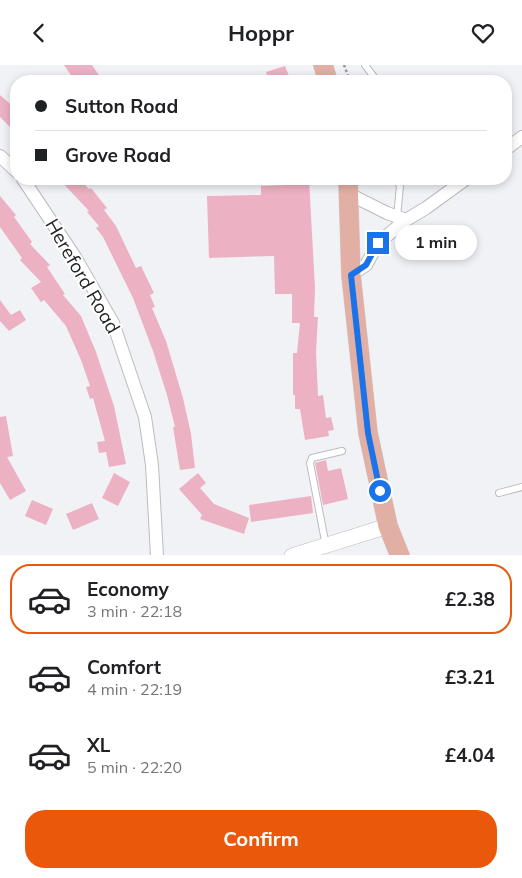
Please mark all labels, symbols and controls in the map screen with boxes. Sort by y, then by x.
icon: back [25,19,53,47]
text: Hoppr [228,19,294,47]
icon: heart [469,19,497,47]
text: Sutton Road [65,94,178,118]
text: Grove Road [65,143,171,167]
street label: Hereford Road [40,214,126,338]
callout: 1 min [396,225,478,261]
route end [367,232,389,254]
text: 1 min [415,232,457,252]
route start [369,480,391,502]
icon: car [27,577,72,622]
text: Economy [87,577,169,601]
text: £2.38 [445,587,495,611]
text: 3 min · 22:18 [87,601,182,621]
icon: car [27,655,72,700]
text: Comfort [87,655,161,679]
text: £3.21 [445,665,495,689]
text: 4 min · 22:19 [87,679,182,699]
icon: car [27,733,72,778]
text: XL [87,733,110,757]
text: £4.04 [445,743,495,767]
text: 5 min · 22:20 [87,757,182,777]
button: Confirm [25,810,497,868]

